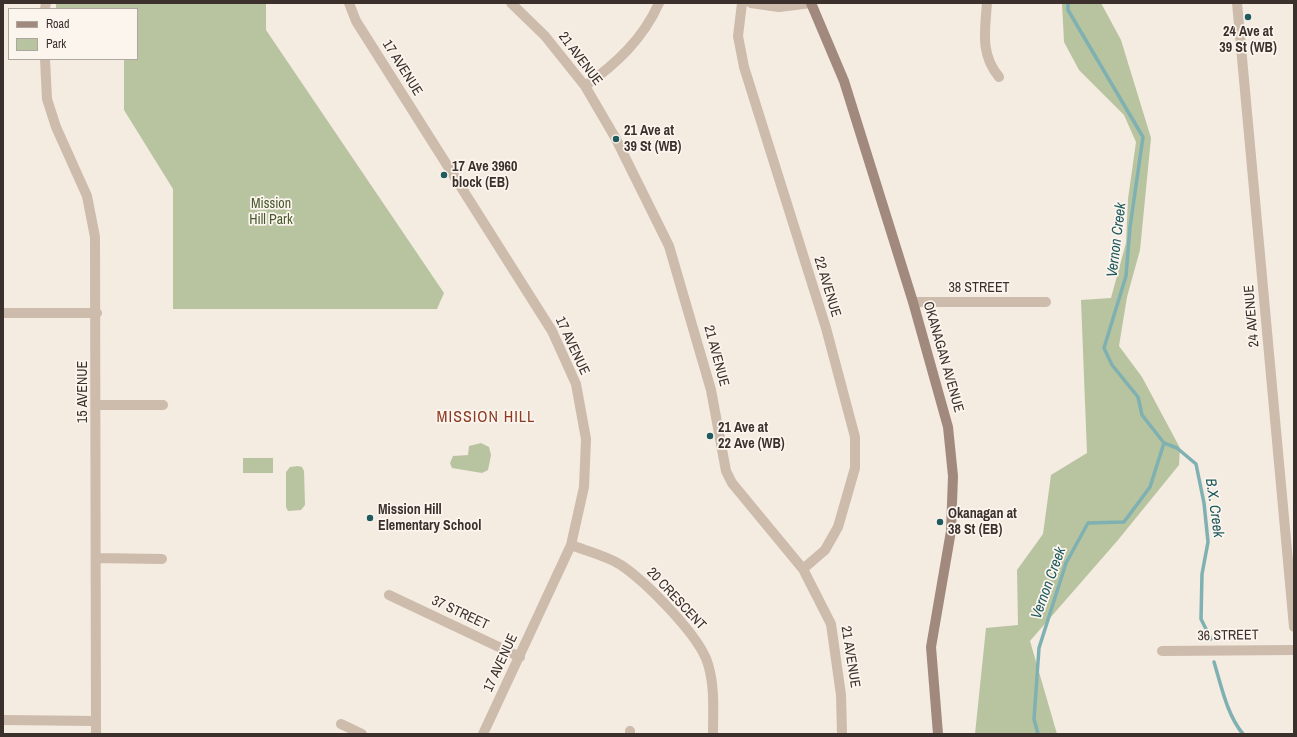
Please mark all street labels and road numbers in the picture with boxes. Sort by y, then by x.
street label: 21 AVENUE [555,29,605,89]
street label: 17 AVENUE [378,37,426,99]
street label: 22 AVENUE [810,255,844,319]
street label: 38 STREET [948,280,1010,296]
street label: 24 AVENUE [1241,284,1263,348]
street label: OKANAGAN AVENUE [919,300,967,414]
street label: 17 AVENUE [551,314,593,378]
street label: 21 AVENUE [700,324,732,388]
street label: 15 AVENUE [75,361,91,423]
street label: 20 CRESCENT [643,564,709,634]
street label: 37 STREET [429,592,491,634]
street label: 21 AVENUE [837,625,863,689]
street label: 36 STREET [1197,627,1259,645]
street label: 17 AVENUE [480,631,522,695]

